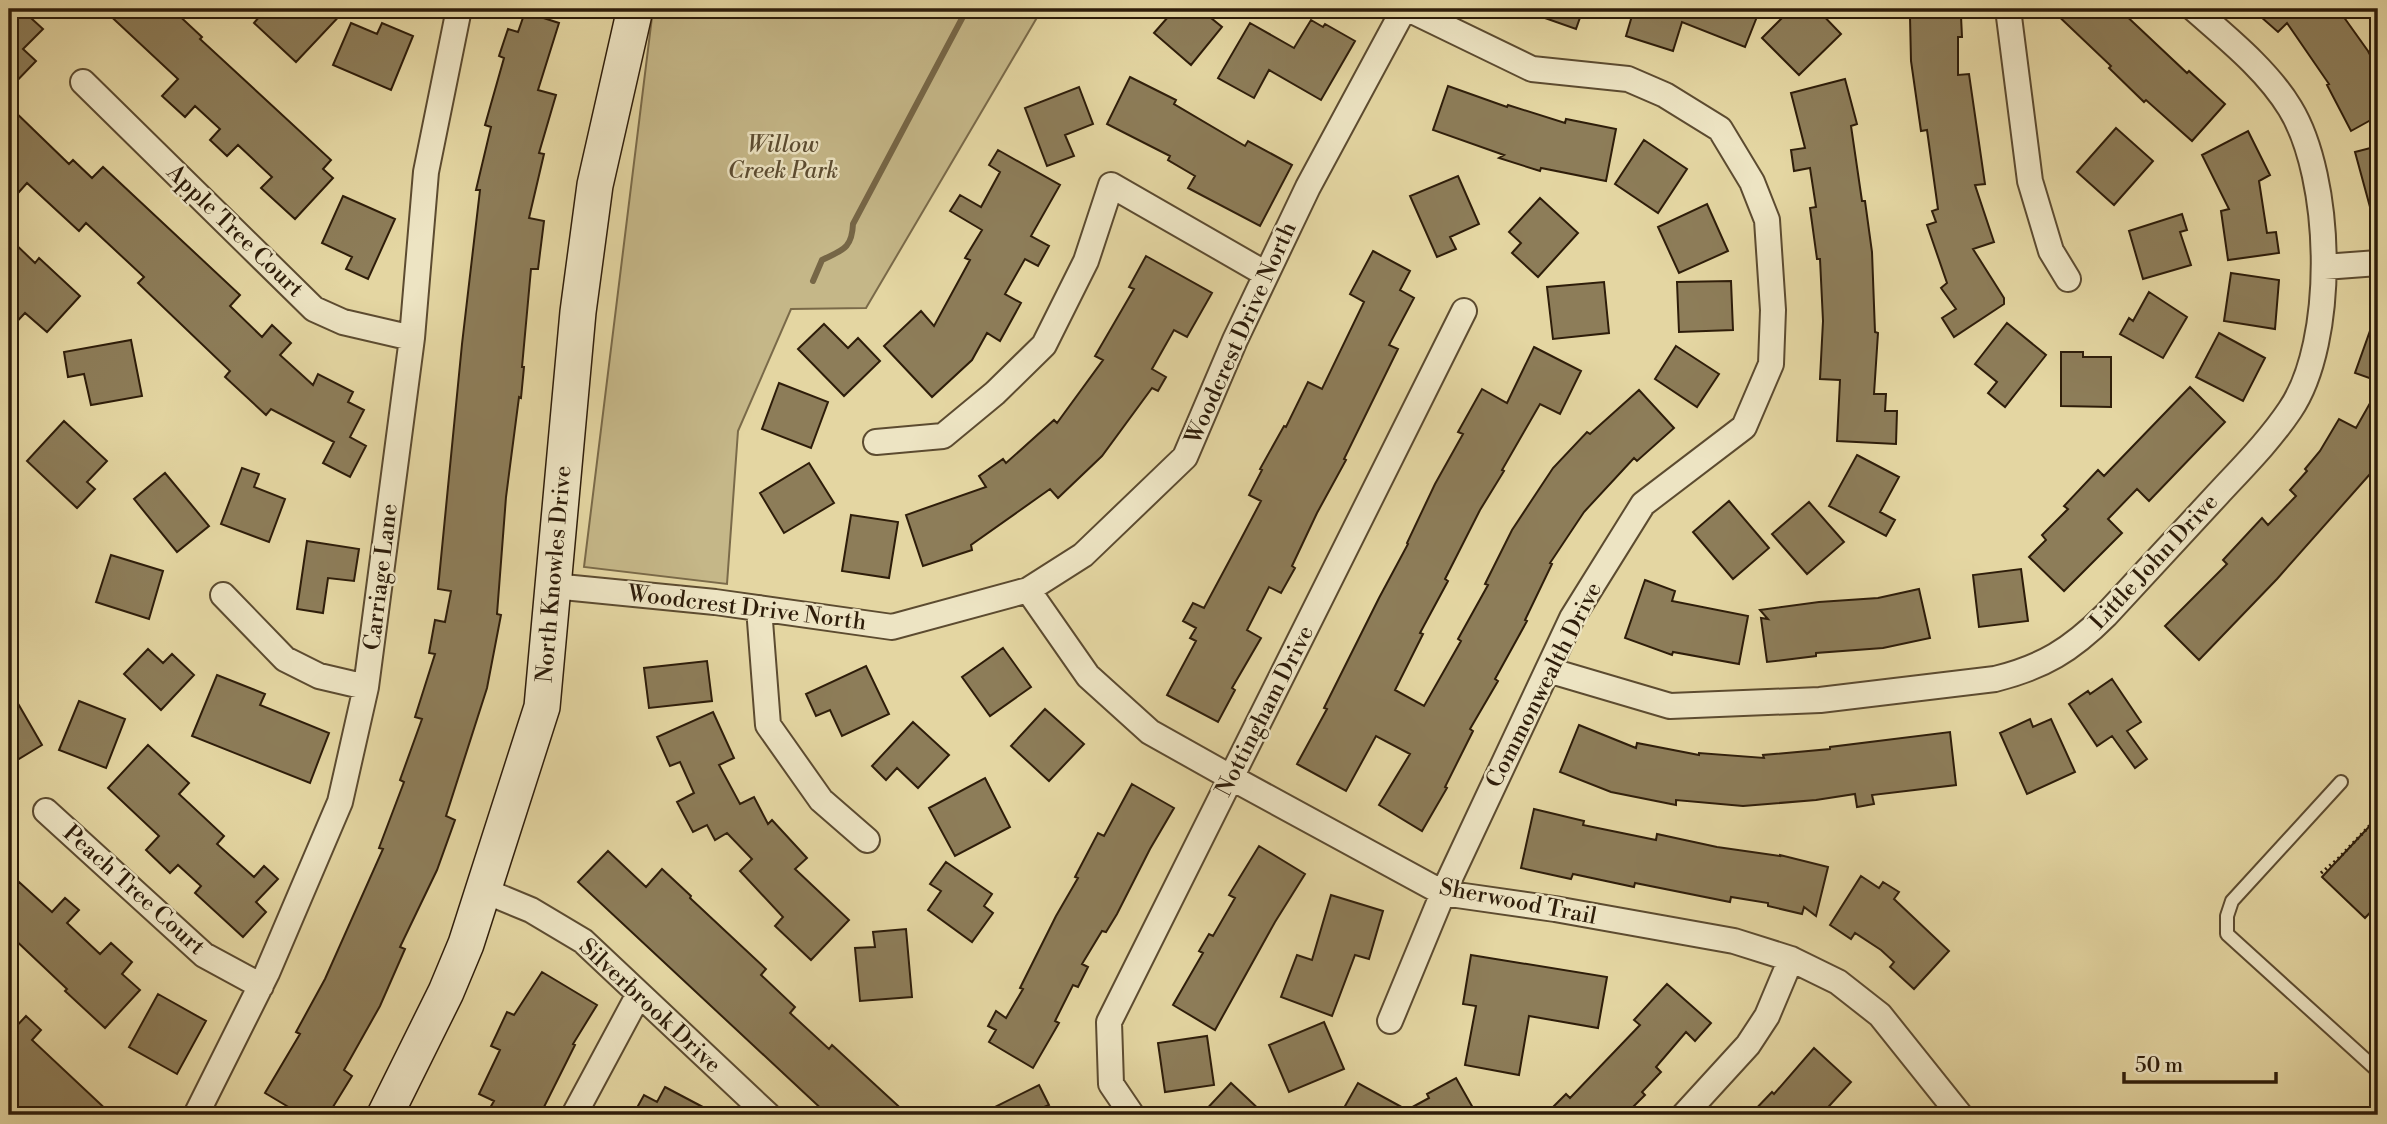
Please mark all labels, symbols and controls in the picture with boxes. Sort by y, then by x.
park label: Willow Creek Park [728,131,838,185]
street label: Apple Tree Court [160,158,309,303]
street label: Woodcrest Drive North [1179,217,1303,449]
street label: North Knowles Drive [531,464,577,684]
street label: Little John Drive [2084,488,2224,636]
street label: Carriage Lane [358,502,404,652]
street label: Commonwealth Drive [1480,578,1608,792]
street label: Woodcrest Drive North [625,579,868,637]
street label: Nottingham Drive [1210,621,1320,801]
street label: Peach Tree Court [57,819,211,961]
street label: Sherwood Trail [1437,873,1599,931]
street label: Silverbrook Drive [573,933,727,1079]
scale bar [2124,1040,2277,1084]
text: 50 m [2135,1053,2183,1079]

